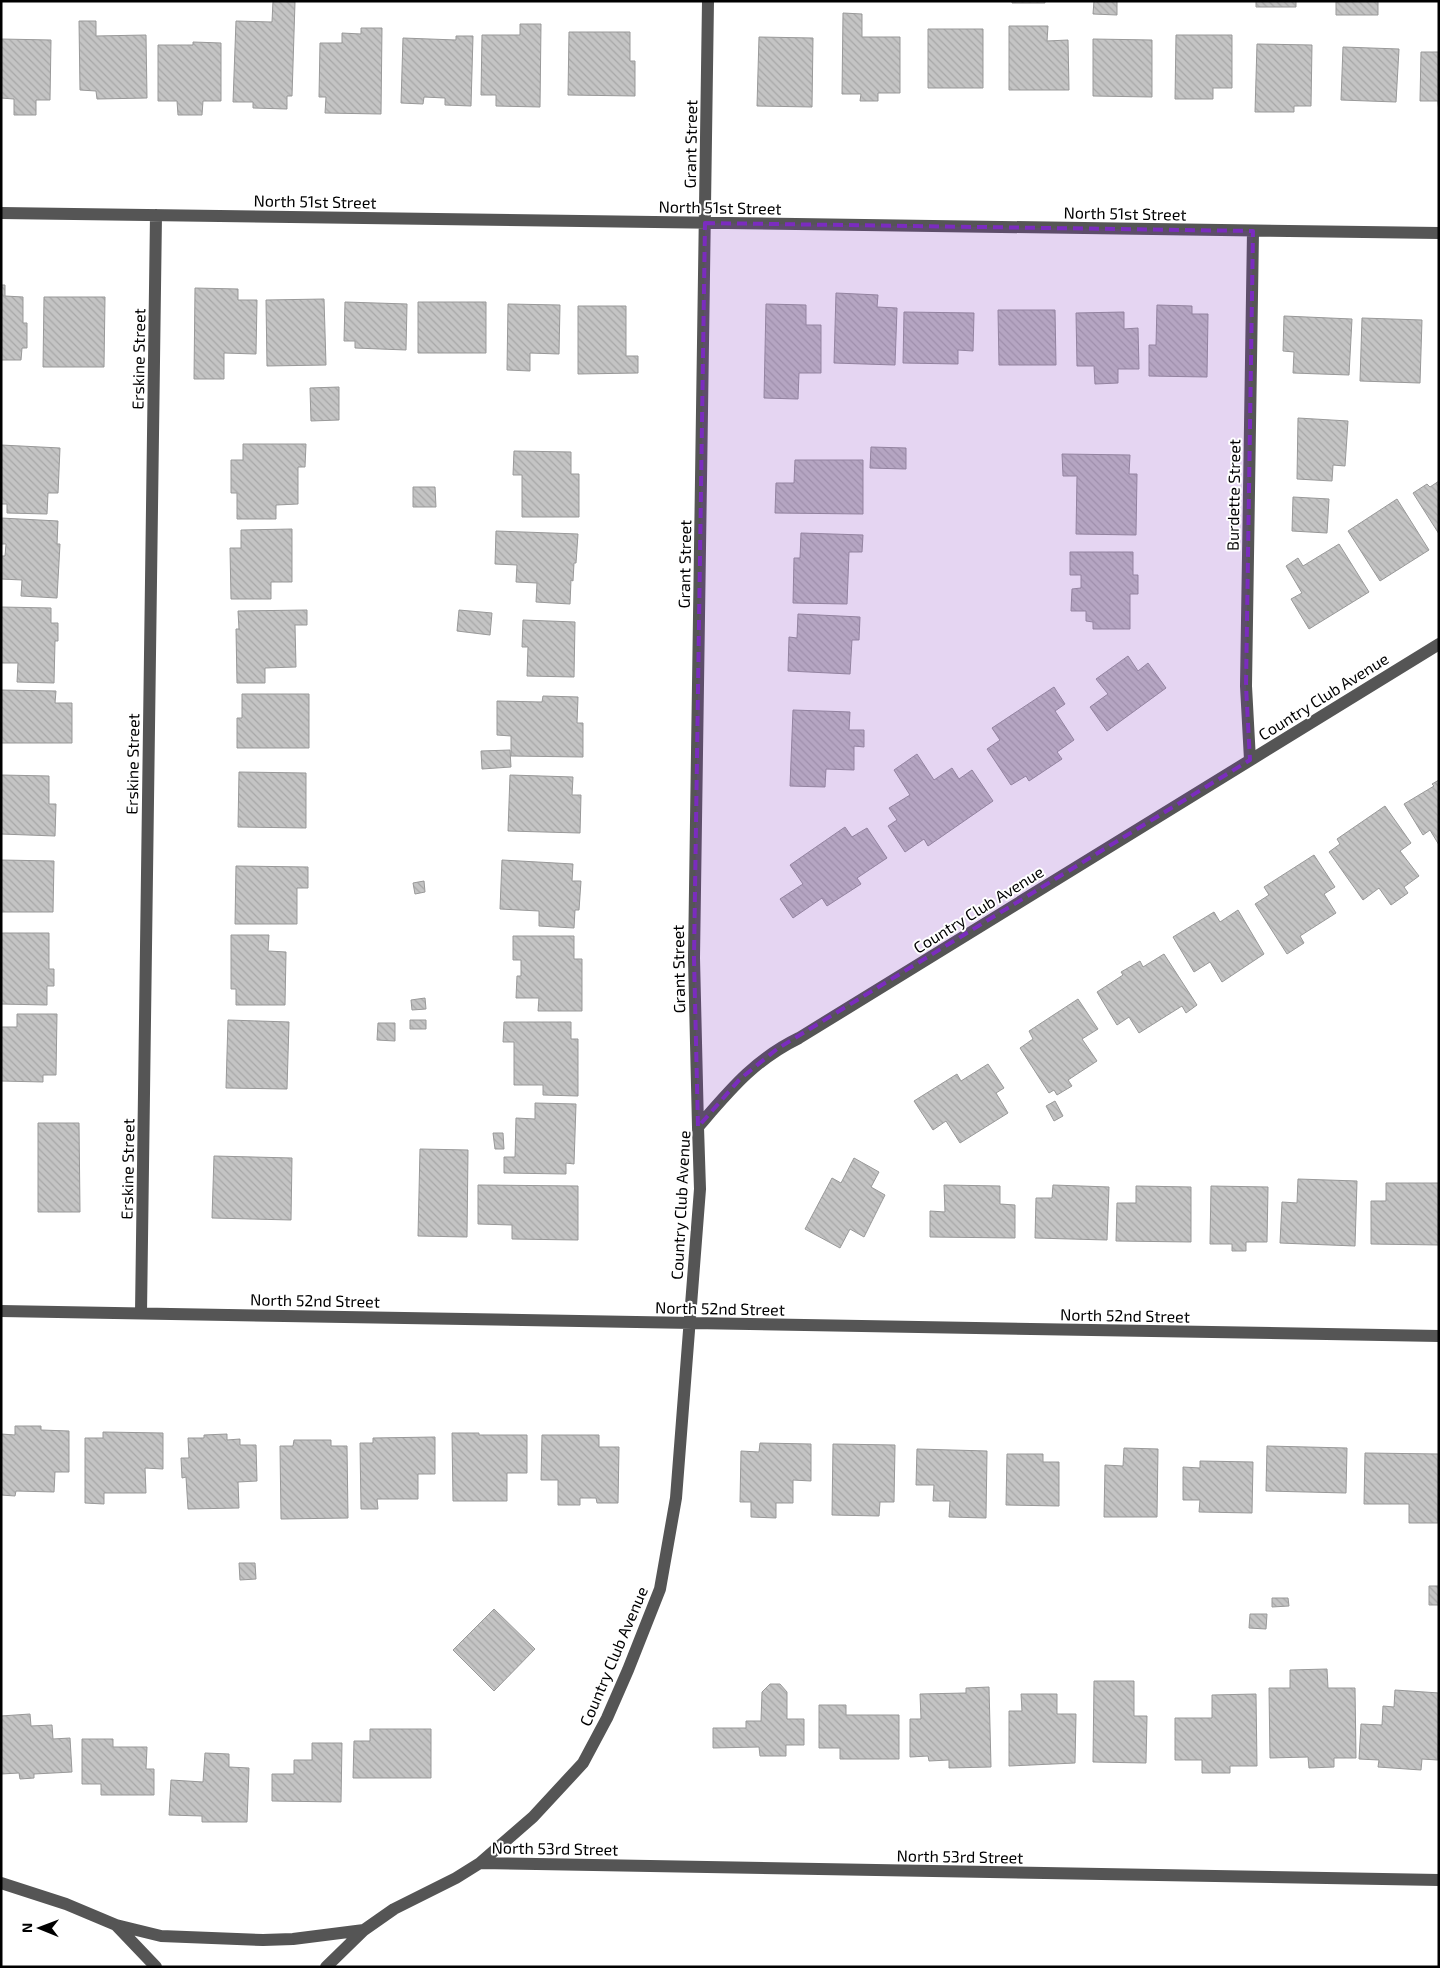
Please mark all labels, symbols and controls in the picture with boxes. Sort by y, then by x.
street label: Grant Street [680,99,700,189]
street label: North 51st Street [253,190,377,212]
street label: North 51st Street [658,196,782,218]
street label: North 51st Street [1063,202,1187,224]
street label: Erskine Street [128,308,148,410]
street label: Burdette Street [1223,439,1243,551]
street label: Grant Street [674,519,694,609]
street label: Country Club Avenue [1254,648,1392,744]
street label: Erskine Street [122,713,142,815]
street label: Country Club Avenue [909,861,1047,957]
street label: Grant Street [668,924,688,1014]
street label: Erskine Street [117,1118,137,1220]
street label: Country Club Avenue [667,1130,693,1280]
street label: North 52nd Street [250,1289,380,1311]
street label: North 52nd Street [655,1297,785,1319]
street label: North 52nd Street [1060,1304,1190,1326]
street label: Country Club Avenue [575,1583,651,1729]
street label: North 53rd Street [492,1837,618,1859]
street label: North 53rd Street [897,1845,1023,1867]
north arrow [15,1903,65,1953]
text: N [18,1923,35,1933]

